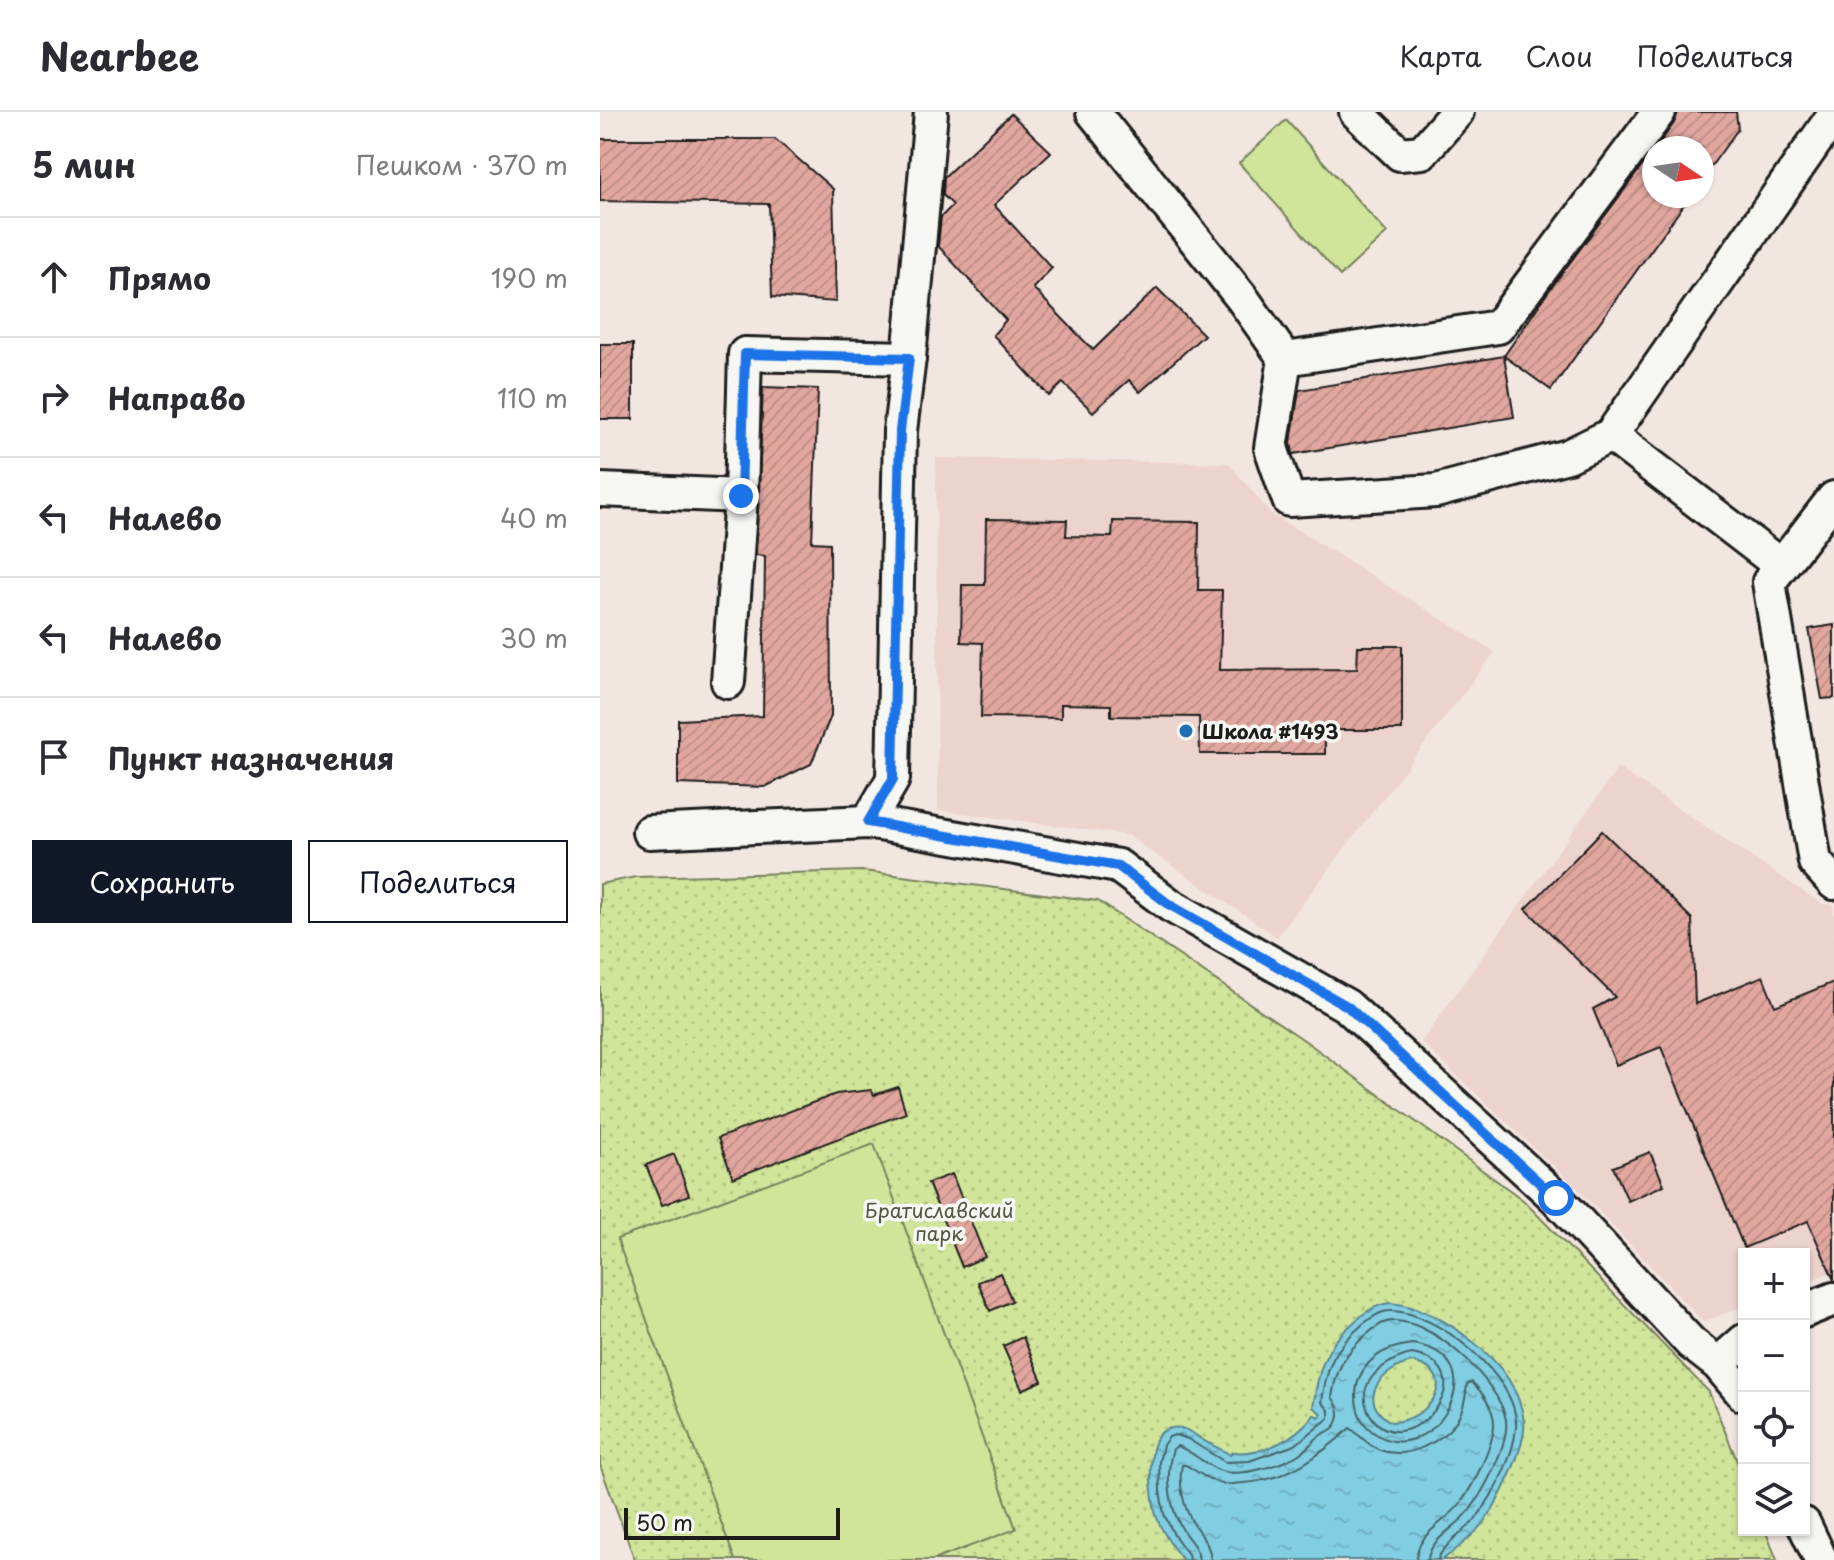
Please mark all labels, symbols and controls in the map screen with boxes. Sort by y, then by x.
text: Nearbee [40,27,199,84]
text: Карта [1399,34,1482,77]
text: Слои [1526,34,1593,77]
text: Поделиться [1637,34,1794,77]
north arrow [1642,136,1714,208]
text: 5 мин [32,138,136,190]
text: Пешком · 370 m [356,145,568,184]
icon: ahead [32,255,76,299]
text: Прямо [108,255,211,300]
text: 190 m [491,258,568,297]
icon: right [32,375,76,419]
text: Направо [108,375,246,420]
text: 110 m [497,378,568,417]
route end [723,478,759,514]
icon: left [32,495,76,539]
text: Налево [108,495,222,540]
text: 40 m [500,498,568,537]
icon: left [32,615,76,659]
text: Налево [108,615,222,660]
text: 30 m [500,618,568,657]
place label: Школа #1493 [1202,716,1339,746]
marker: Школа #1493 [1177,722,1195,740]
icon: arrive [32,735,76,779]
text: Пункт назначения [108,735,394,780]
button: Сохранить [32,840,292,923]
button: Поделиться [308,840,568,923]
route start [1538,1180,1574,1216]
park label: Братиславский парк [865,1195,1014,1248]
map controls [1738,1248,1810,1536]
button: + [1738,1248,1810,1320]
button: − [1738,1320,1810,1392]
button: locate [1738,1392,1810,1464]
button: layers [1738,1464,1810,1536]
scale bar [624,1504,840,1540]
text: 50 m [636,1505,693,1538]

